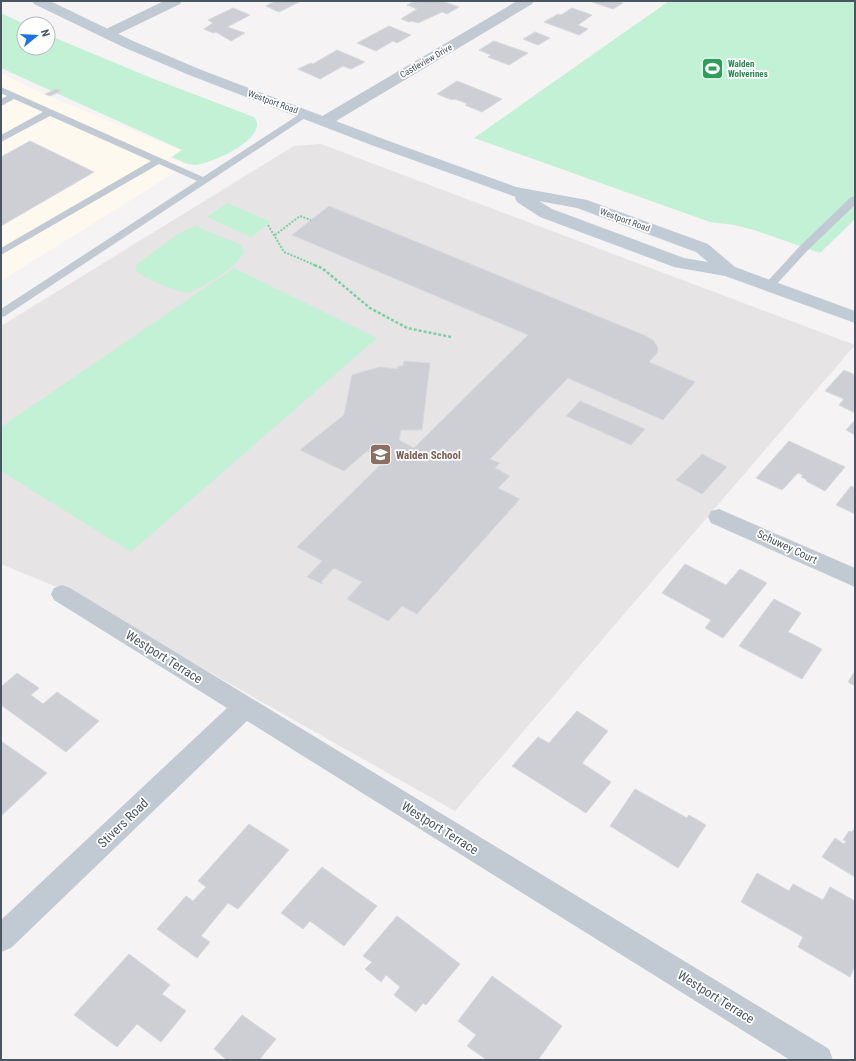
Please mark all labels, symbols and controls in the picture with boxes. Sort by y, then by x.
north arrow [16,16,56,56]
text: N [38,28,52,39]
street label: Castleview Drive [398,42,454,80]
sports icon: Walden Wolverines [700,56,726,82]
place label: Walden Wolverines [728,59,768,79]
street label: Westport Road [247,88,299,116]
street label: Westport Road [599,206,651,234]
school or university icon: Walden School [368,442,394,468]
place label: Walden School [396,449,461,462]
street label: Schuwey Court [755,527,819,567]
street label: Westport Terrace [123,627,205,687]
street label: Stivers Road [95,795,151,851]
street label: Westport Terrace [399,798,481,858]
street label: Westport Terrace [675,967,757,1027]

